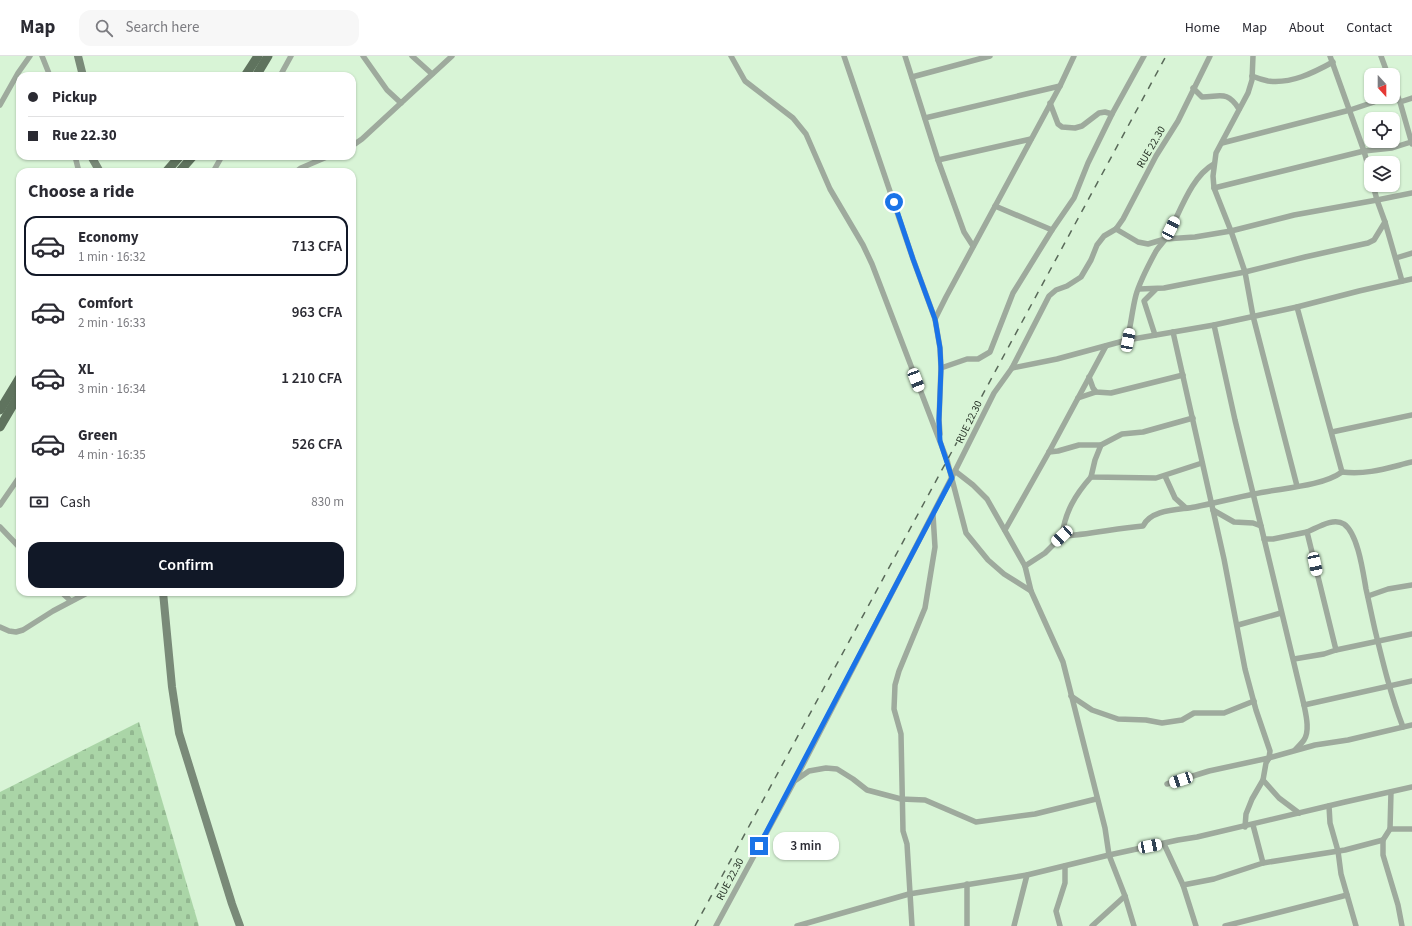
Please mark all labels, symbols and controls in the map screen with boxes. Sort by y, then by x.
search box [79,10,359,46]
text: Map [20,14,55,41]
icon: search [93,17,115,39]
text: Search here [125,17,199,38]
text: Home [1185,18,1220,38]
text: Map [1242,18,1267,38]
text: About [1289,18,1324,38]
text: Contact [1346,18,1392,38]
north arrow [1364,68,1400,104]
map controls [1364,68,1400,192]
text: Pickup [52,87,97,108]
button: locate [1364,112,1400,148]
street label: RUE 22.30 [1133,123,1169,171]
text: Rue 22.30 [52,125,117,146]
button: layers [1364,156,1400,192]
text: Choose a ride [28,179,134,204]
route start [885,193,903,211]
car [1160,215,1182,241]
text: Economy [78,227,139,248]
icon: car [30,228,66,264]
text: 713 CFA [292,236,342,257]
text: 1 min · 16:32 [78,248,146,266]
text: Comfort [78,293,133,314]
icon: car [30,294,66,330]
text: 963 CFA [292,302,342,323]
text: 2 min · 16:33 [78,314,146,332]
car [1120,327,1136,353]
text: XL [78,359,94,380]
icon: car [30,360,66,396]
car [906,367,926,393]
text: 1 210 CFA [281,368,342,389]
text: 3 min · 16:34 [78,380,146,398]
street label: RUE 22.30 [952,398,986,446]
text: Green [78,425,118,446]
icon: car [30,426,66,462]
text: 526 CFA [292,434,342,455]
text: 4 min · 16:35 [78,446,146,464]
icon: cash [28,491,50,513]
text: Cash [60,492,91,513]
text: 830 m [311,493,344,511]
car [1049,523,1075,549]
button: Confirm [28,542,344,588]
car [1307,551,1323,577]
car [1168,771,1194,789]
callout: 3 min [773,832,839,860]
route end [750,837,768,855]
text: 3 min [791,837,821,855]
car [1137,838,1163,854]
street label: RUE 22.30 [713,855,747,903]

